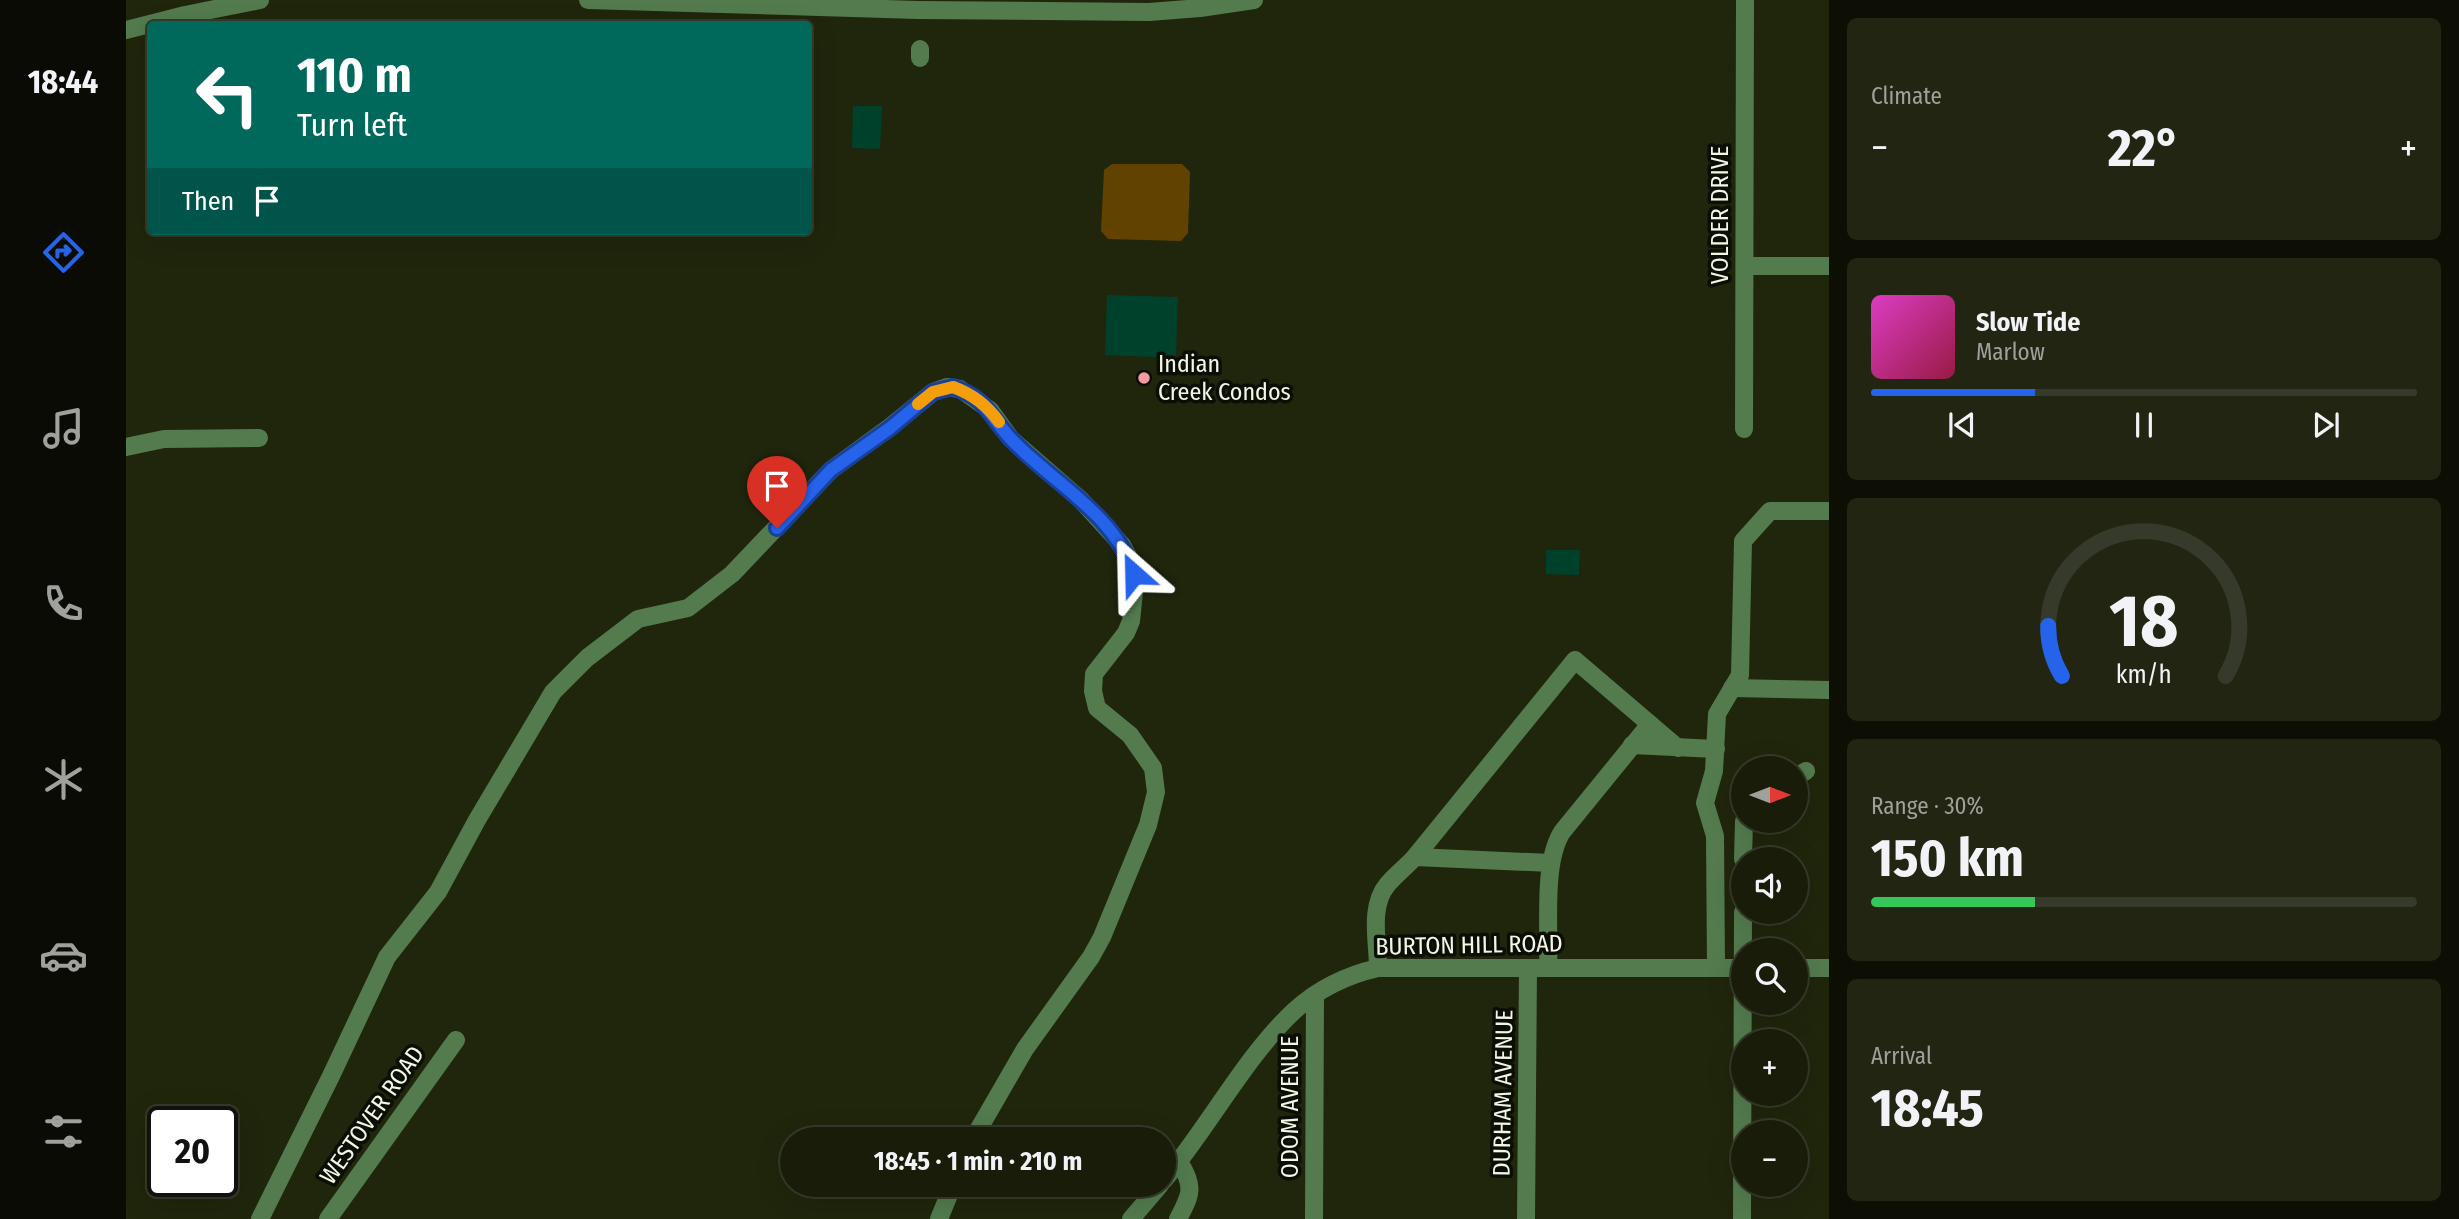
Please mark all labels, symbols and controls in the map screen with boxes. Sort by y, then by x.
text: 110 m [297,46,412,105]
icon: left [182,49,273,140]
text: 18:44 [28,63,98,101]
text: Climate [1871,82,1942,110]
text: Turn left [297,106,407,144]
text: 22° [2108,117,2180,180]
text: − [1871,125,1888,171]
text: + [2400,125,2417,171]
street label: VOLDER DRIVE [1706,146,1734,284]
icon: arrive [248,182,286,220]
text: Then [182,186,234,217]
icon: directions [39,228,88,277]
text: Slow Tide [1976,307,2080,338]
text: Marlow [1976,338,2045,366]
place label: Indian Creek Condos [1158,350,1291,406]
marker: Indian Creek Condos [1136,370,1152,386]
icon: music [39,404,88,453]
icon: previous [1943,406,1981,444]
icon: pause [2125,406,2163,444]
icon: next [2307,406,2345,444]
pin [747,456,807,528]
icon: arrive [758,467,796,505]
position arrow [1097,537,1171,611]
text: 18 [2109,578,2179,665]
icon: phone [39,579,88,628]
text: km/h [2116,659,2172,689]
icon: climate [39,755,88,804]
north arrow [1731,756,1808,833]
map controls [1731,756,1808,1197]
text: Range · 30% [1871,792,1984,820]
text: 150 km [1871,827,2024,890]
button: sound [1731,847,1808,924]
street label: BURTON HILL ROAD [1375,929,1563,961]
icon: car [39,931,88,980]
button: search [1731,938,1808,1015]
street label: DURHAM AVENUE [1488,1009,1518,1177]
button: + [1731,1029,1808,1106]
street label: ODOM AVENUE [1276,1036,1304,1178]
street label: WESTOVER ROAD [314,1041,430,1189]
text: Arrival [1871,1042,1932,1070]
text: 18:45 [1871,1077,1984,1140]
speed limit sign: 20 [147,1106,238,1197]
icon: filters [39,1107,88,1156]
button: − [1731,1120,1808,1197]
text: 18:45 · 1 min · 210 m [874,1146,1082,1177]

